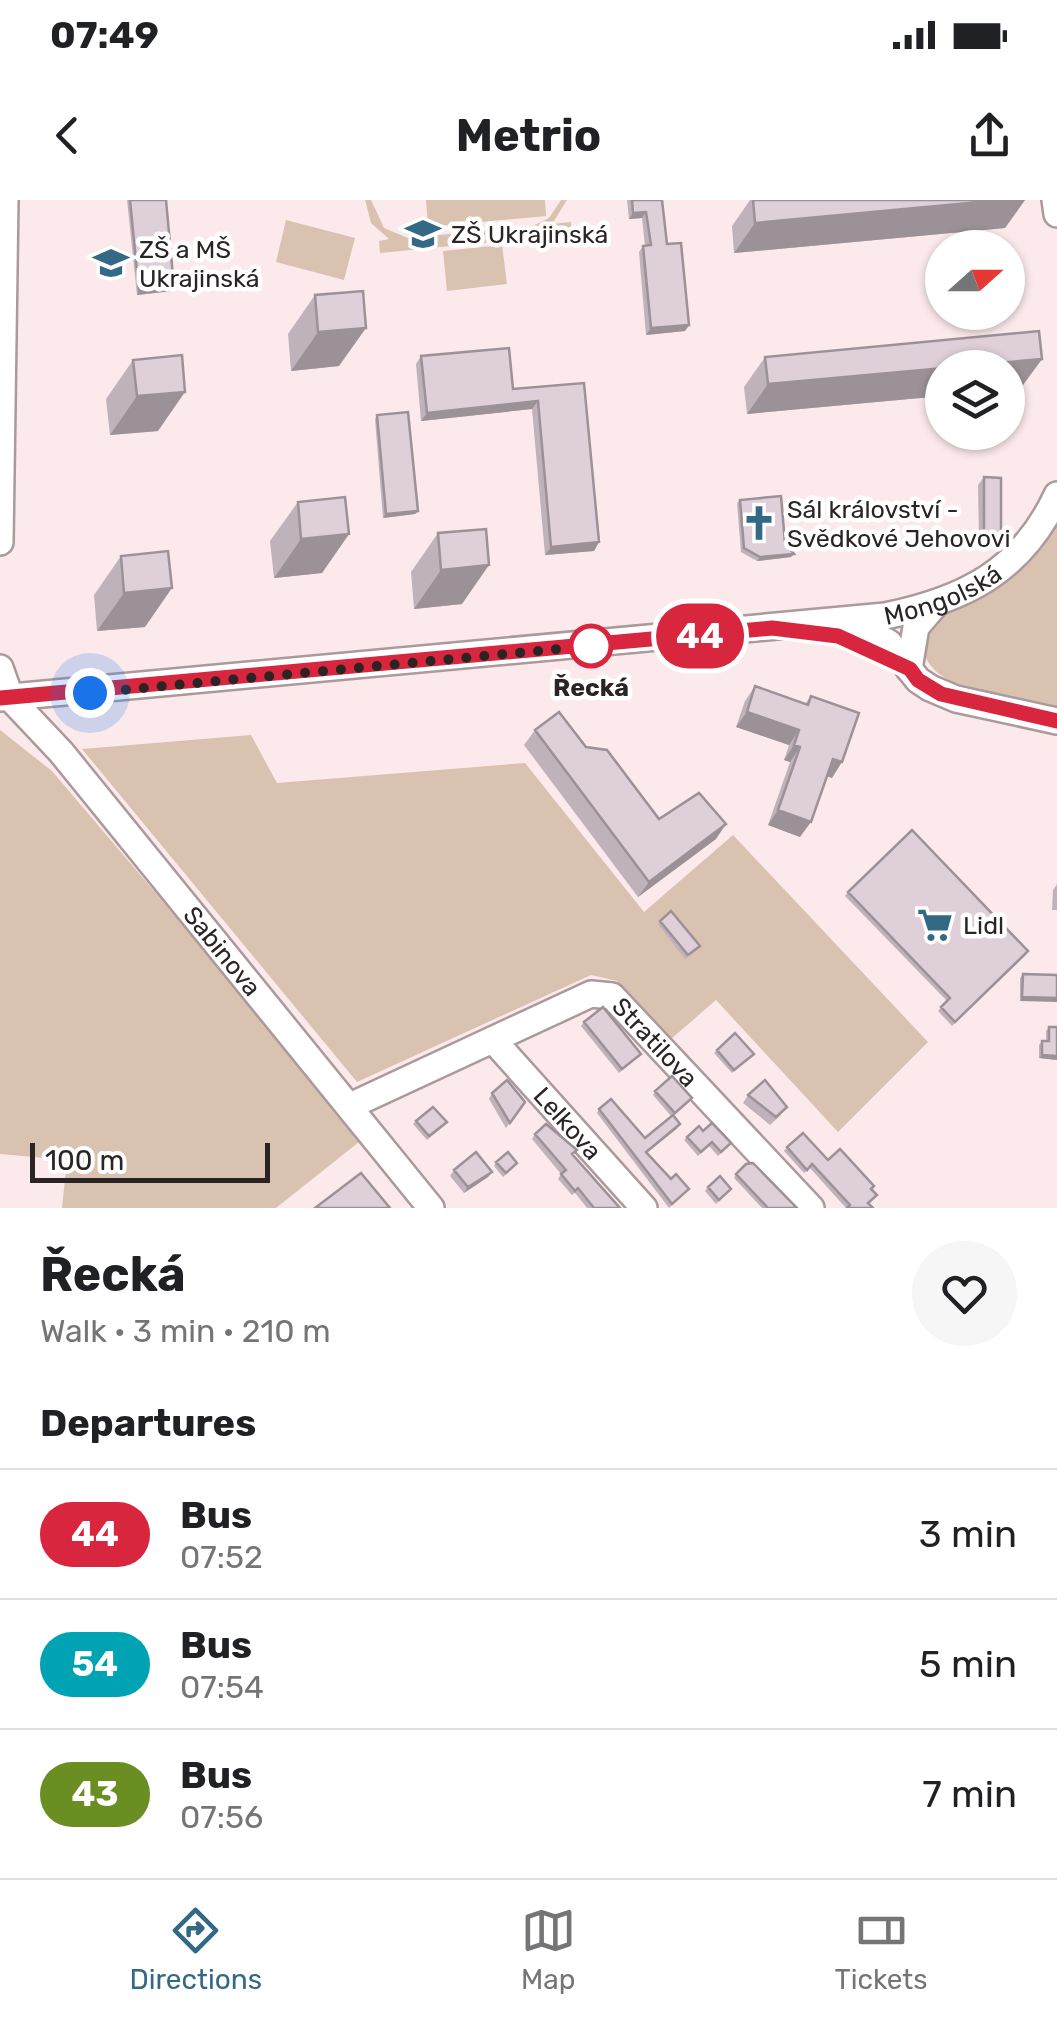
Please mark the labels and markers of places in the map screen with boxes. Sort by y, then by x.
school or university icon: ZŠ Ukrajinská [404,215,442,253]
place label: ZŠ Ukrajinská [451,220,608,249]
place label: ZŠ a MŠ Ukrajinská [139,235,260,293]
school or university icon: ZŠ a MŠ Ukrajinská [92,244,130,282]
place label: Sál království - Svědkové Jehovovi [787,495,1011,553]
church icon: Sál království - Svědkové Jehovovi [740,504,778,542]
marker: Řecká [570,625,612,667]
place label: Řecká [553,673,629,702]
supermarket icon: Lidl [916,906,954,944]
place label: Lidl [963,911,1004,940]

